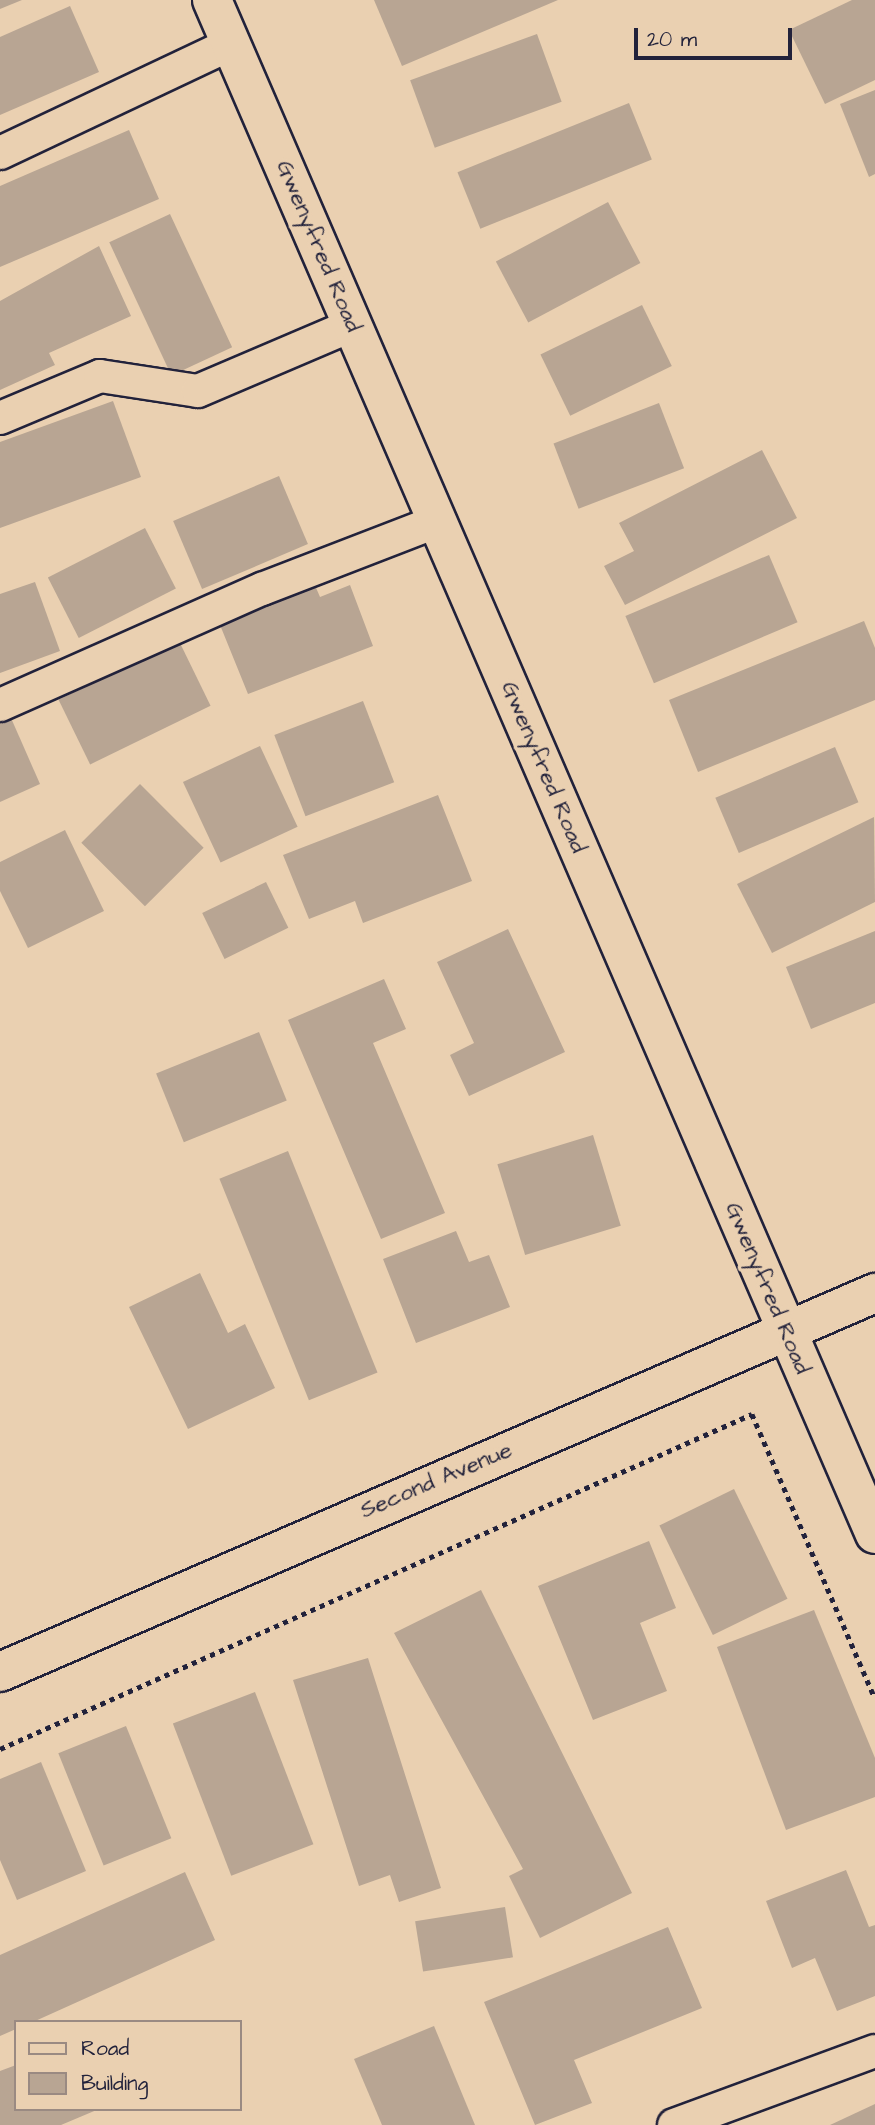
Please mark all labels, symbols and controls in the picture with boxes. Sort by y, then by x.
scale bar [637,14,794,58]
text: 20 m [647,25,697,54]
street label: Gwenyfred Road [270,156,368,336]
street label: Gwenyfred Road [495,677,593,857]
street label: Gwenyfred Road [719,1198,817,1378]
street label: Second Avenue [356,1436,516,1524]
legend [14,2020,242,2111]
text: Road [81,2034,129,2063]
text: Building [81,2069,148,2098]

